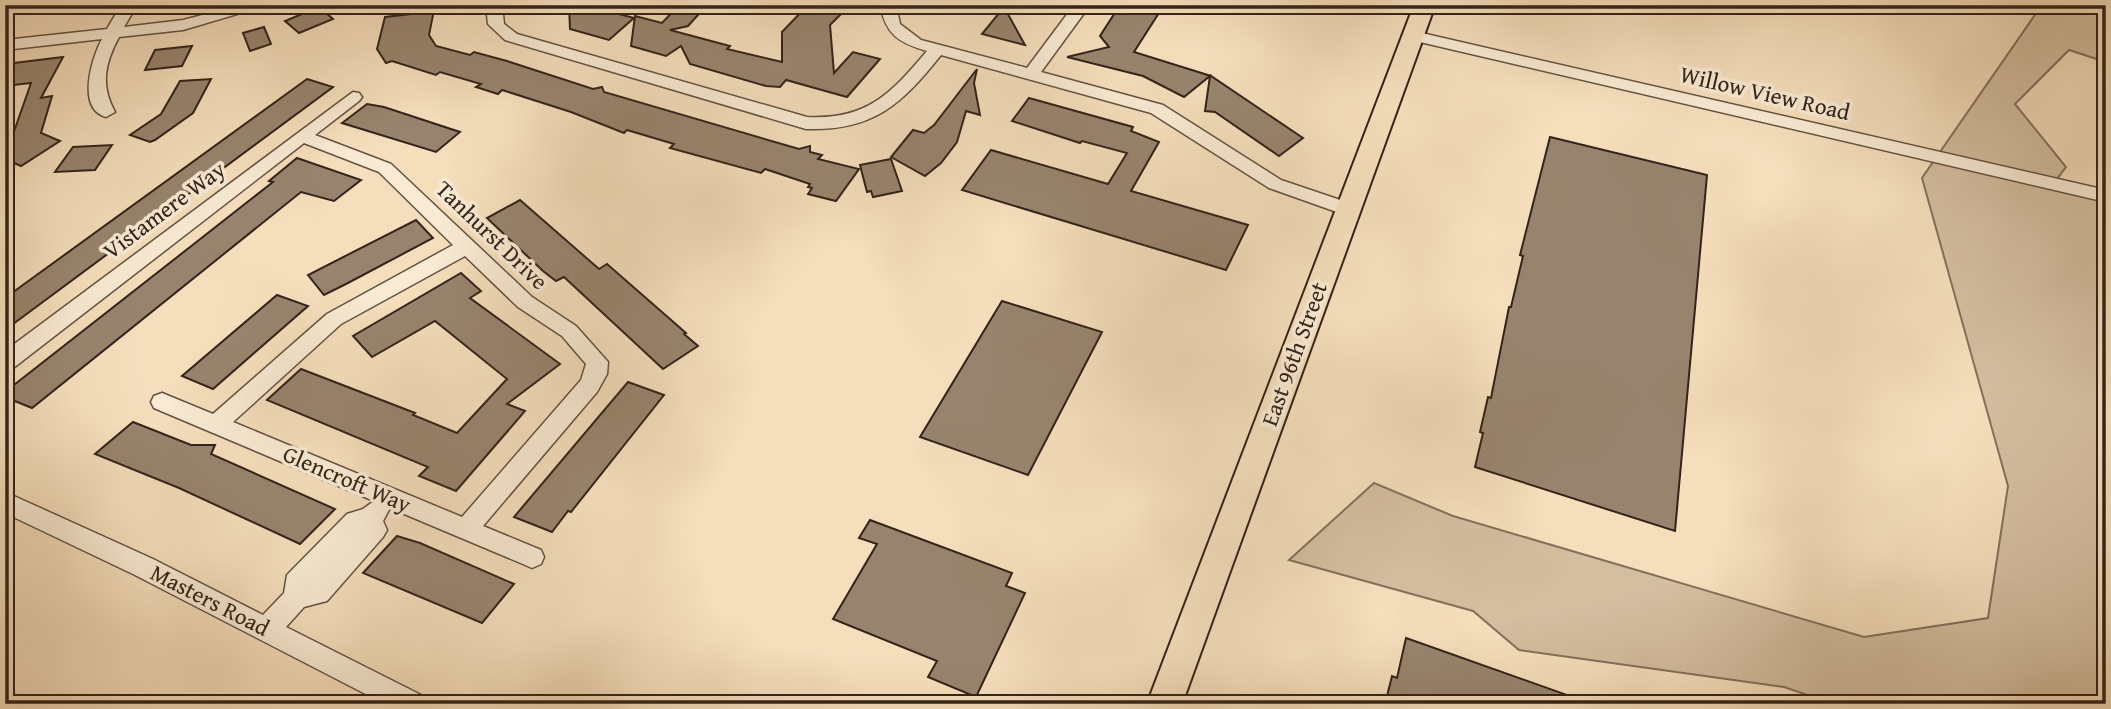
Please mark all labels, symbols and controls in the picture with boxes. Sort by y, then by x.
street label: Willow View Road [1677,57,1854,128]
street label: Vistamere Way [96,152,232,266]
street label: Tanhurst Drive [429,173,556,297]
street label: East 96th Street [1252,277,1335,431]
street label: Glencroft Way [278,437,417,521]
street label: Masters Road [145,555,276,644]

